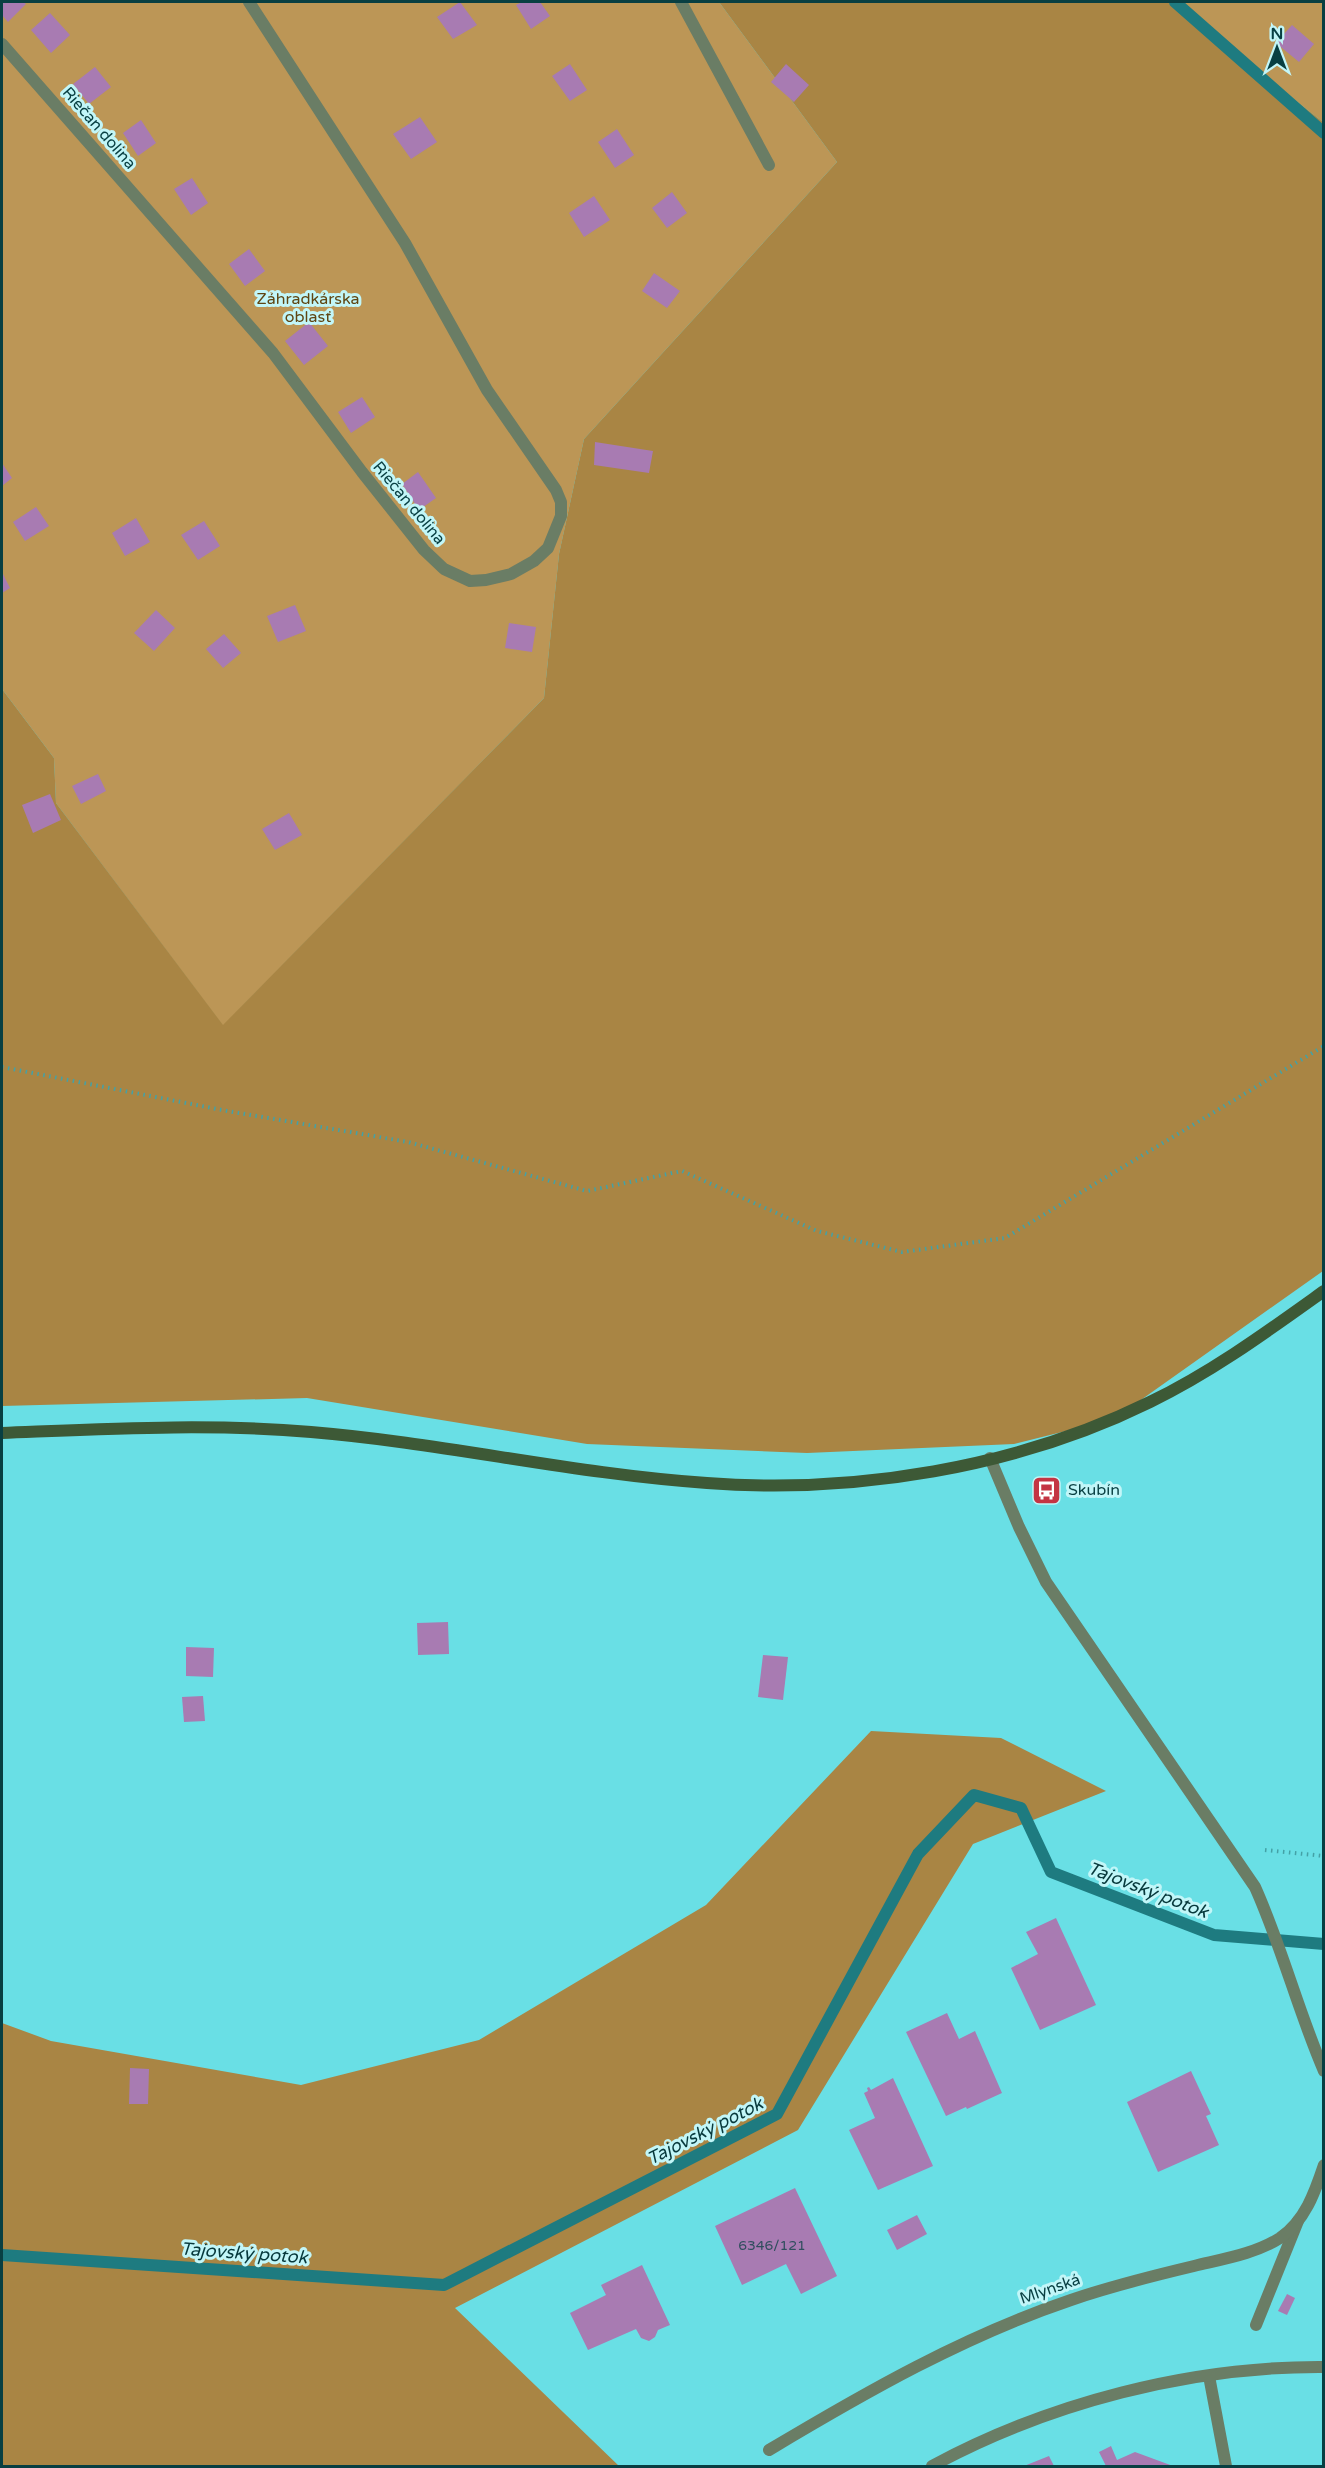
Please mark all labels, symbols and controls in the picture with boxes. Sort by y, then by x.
north arrow [1247,18,1307,78]
text: N [1271,24,1283,44]
street label: Riečan dolina [58,83,140,173]
park label: Záhradkárska oblasť [256,289,360,327]
street label: Riečan dolina [368,457,450,549]
bus stop icon: Skubín [1031,1474,1063,1506]
place label: Skubín [1068,1480,1120,1500]
water label: Tajovský potok [1085,1857,1212,1923]
water label: Tajovský potok [643,2092,768,2170]
house number: 6346/121 [738,2237,806,2254]
water label: Tajovský potok [180,2238,309,2268]
street label: Mlynská [1017,2269,1083,2309]

